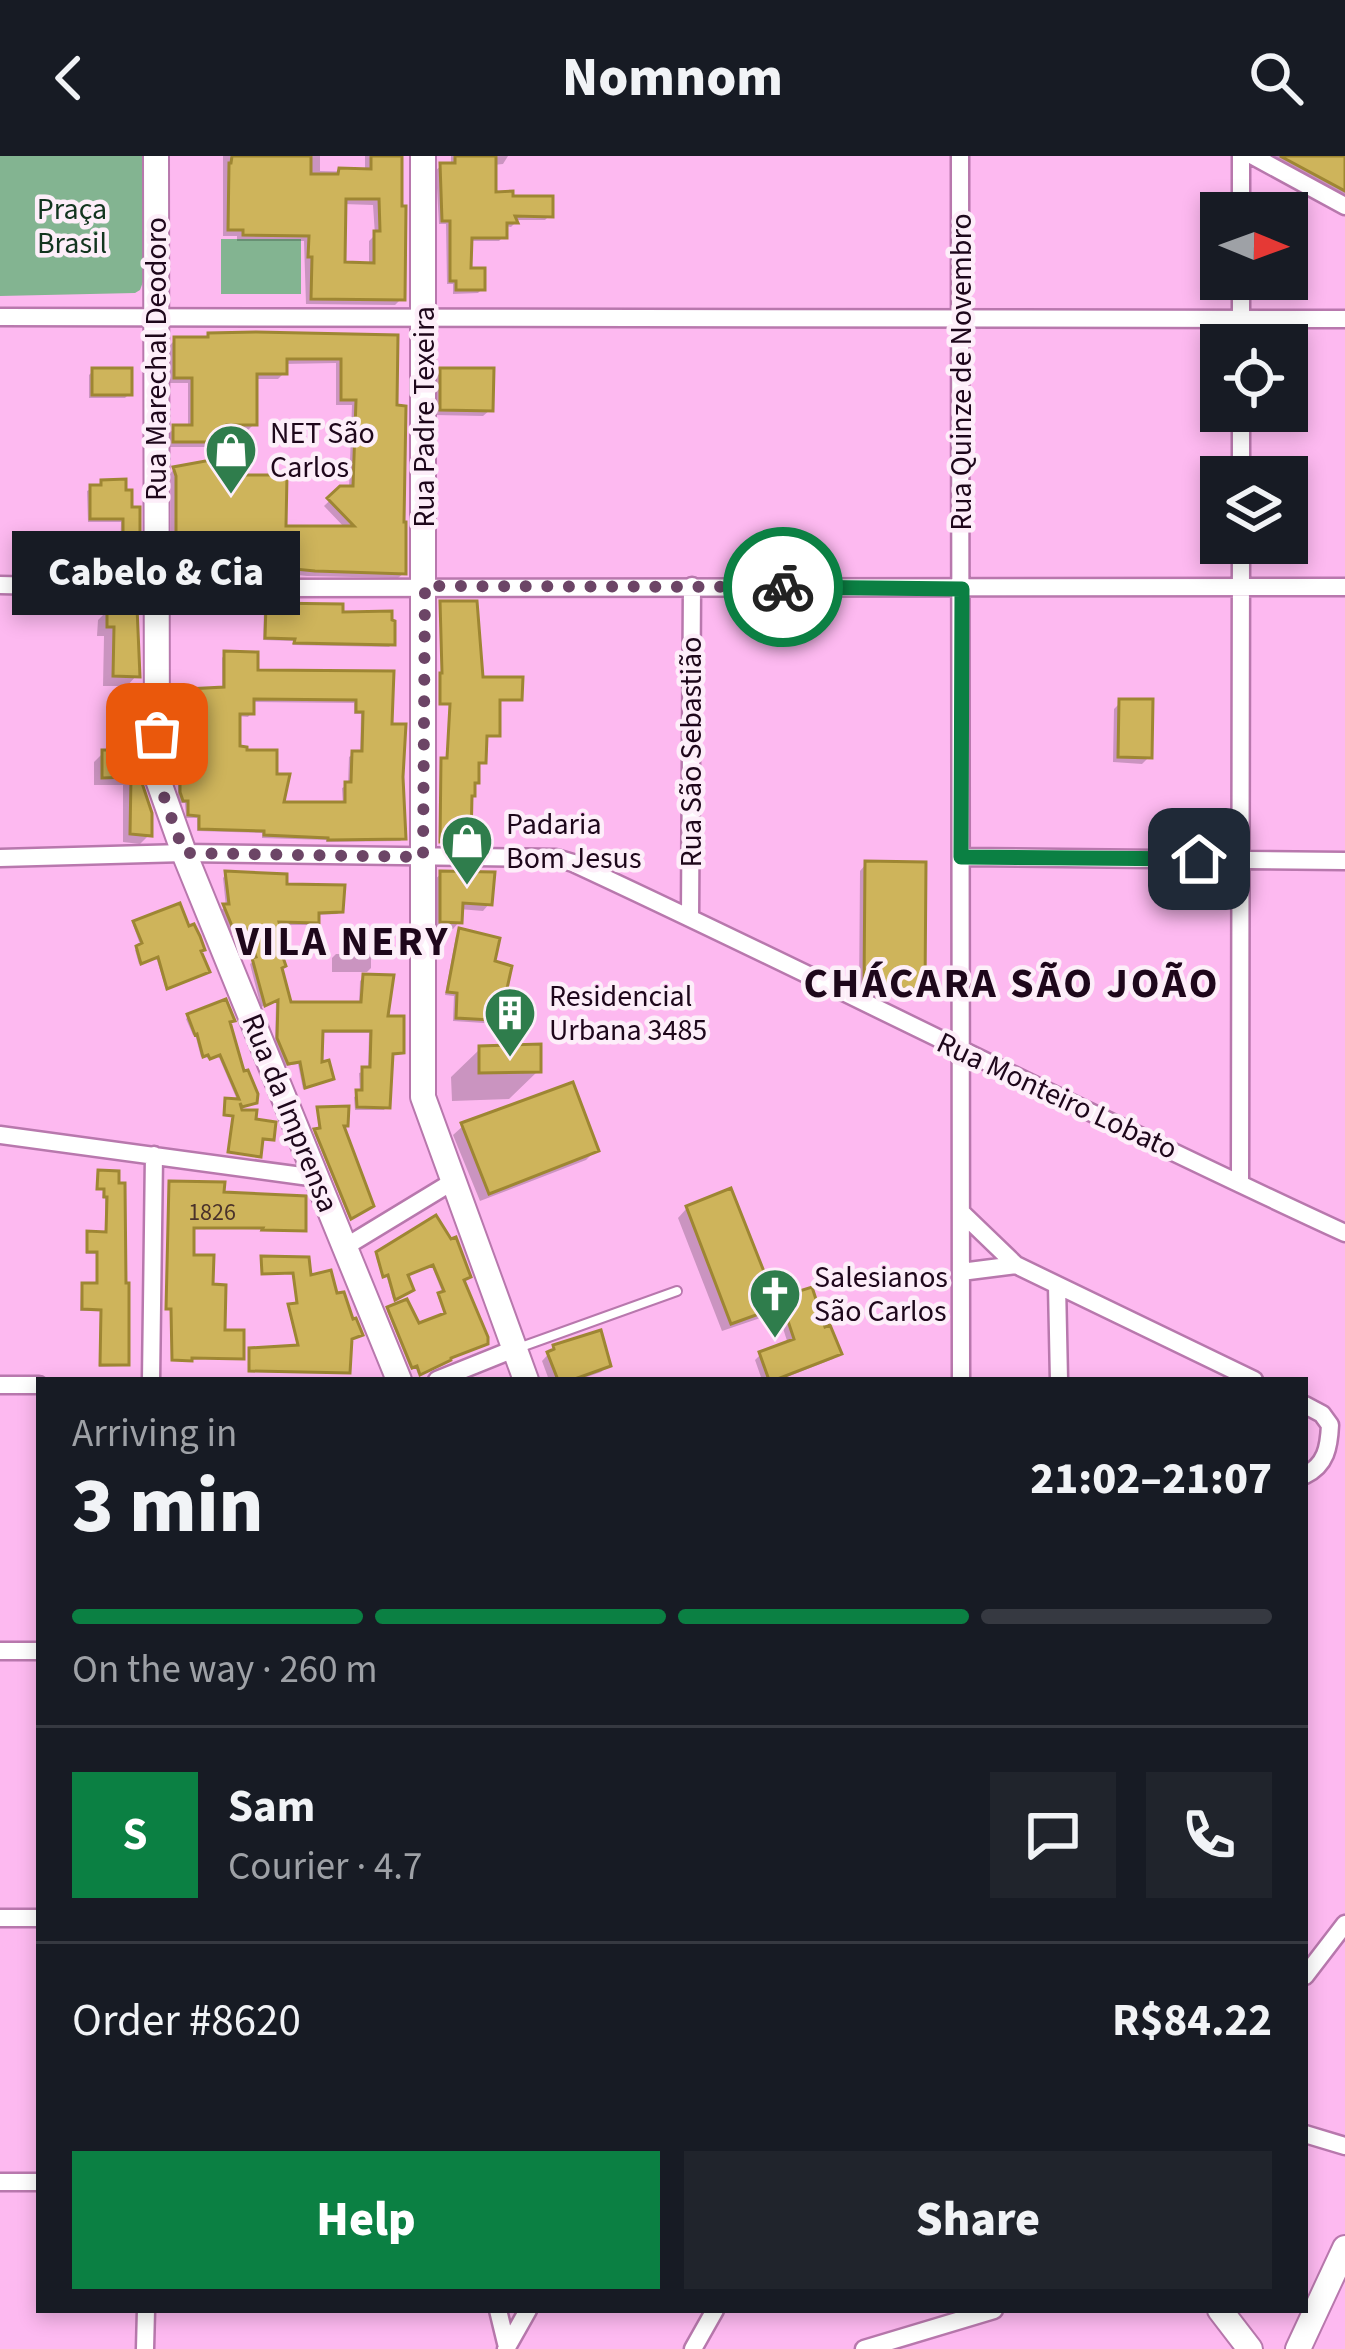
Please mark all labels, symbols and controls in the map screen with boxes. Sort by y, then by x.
text: Nomnom [562,40,783,117]
icon: back [36,45,102,111]
icon: search [1243,45,1309,111]
park label: Praça Brasil [37,188,107,265]
north arrow [1200,192,1308,300]
map controls [1200,192,1308,564]
street label: Rua Quinze de Novembro [940,213,983,531]
street label: Rua Marechal Deodoro [135,217,178,501]
street label: Rua Padre Texeira [403,306,446,528]
button: locate [1200,324,1308,432]
place label: NET São Carlos [270,412,375,489]
shop icon: NET São Carlos [203,422,259,496]
button: layers [1200,456,1308,564]
courier [723,527,843,647]
callout: Cabelo & Cia [13,530,301,614]
text: Cabelo & Cia [48,545,264,601]
icon: bike [750,554,816,620]
street label: Rua São Sebastião [670,637,713,867]
pin [106,683,208,785]
icon: bag [124,701,190,767]
place label: Padaria Bom Jesus [506,803,641,880]
pin [1148,808,1250,910]
shop icon: Padaria Bom Jesus [439,813,495,887]
icon: home [1166,826,1232,892]
district label: VILA NERY [234,912,451,972]
district label: CHÁCARA SÃO JOÃO [804,954,1220,1014]
place label: Residencial Urbana 3485 [549,975,707,1052]
building icon: Residencial Urbana 3485 [482,985,538,1059]
street label: Rua da Imprensa [231,1007,349,1219]
street label: Rua Monteiro Lobato [930,1021,1184,1171]
house number: 1826 [188,1195,236,1230]
place label: Salesianos São Carlos [814,1256,948,1333]
church icon: Salesianos São Carlos [747,1266,803,1340]
text: Arriving in [72,1406,237,1462]
text: 21:02–21:07 [1030,1447,1272,1511]
text: 3 min [72,1451,264,1562]
text: On the way · 260 m [72,1642,378,1698]
button: chat [990,1772,1116,1898]
button: phone [1146,1772,1272,1898]
text: Sam [228,1775,315,1839]
text: S [122,1803,148,1867]
text: Courier · 4.7 [228,1839,422,1895]
text: Order #8620 [72,1989,301,2053]
text: R$84.22 [1112,1989,1272,2053]
button: Help [72,2151,660,2289]
button: Share [684,2151,1272,2289]

